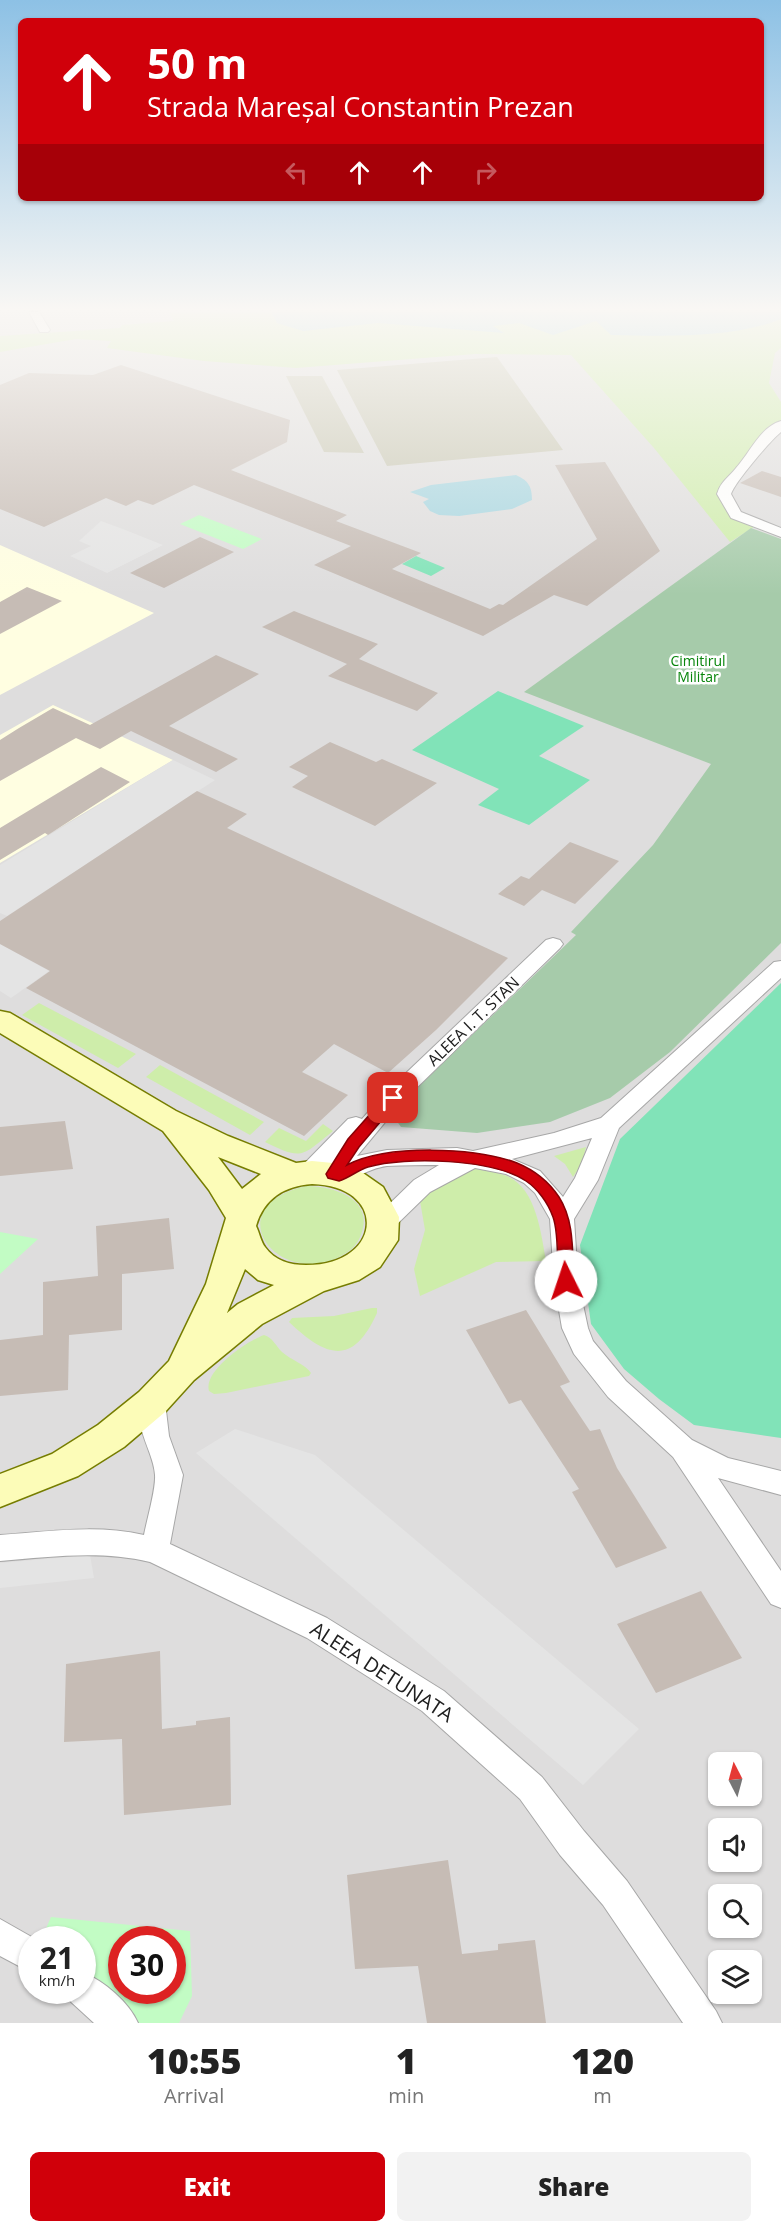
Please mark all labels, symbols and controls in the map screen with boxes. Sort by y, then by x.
text: 50 m [147,34,247,91]
icon: ahead [48,42,126,120]
text: Strada Mareșal Constantin Prezan [147,88,574,125]
icon: left [280,156,313,189]
icon: ahead [343,156,376,189]
icon: ahead [406,156,439,189]
icon: right [469,156,502,189]
park label: Cimitirul Militar [670,651,726,686]
street label: ALEEA I. T. STAN [422,971,524,1071]
pin [367,1072,418,1123]
icon: arrive [376,1081,409,1114]
position arrow [534,1249,598,1313]
street label: ALEEA DETUNATA [305,1615,459,1728]
north arrow [708,1752,762,1806]
map controls [708,1752,762,2004]
button: sound [708,1818,762,1872]
button: search [708,1884,762,1938]
speed limit sign: 30 [108,1926,186,2004]
text: 21 [40,1937,74,1978]
button: layers [708,1950,762,2004]
text: km/h [39,1970,75,1990]
text: 10:55 [147,2036,242,2085]
text: 1 [396,2036,417,2085]
text: 120 [571,2036,634,2085]
text: Arrival [164,2082,224,2109]
text: min [388,2082,424,2109]
text: m [593,2082,612,2109]
button: Exit [30,2152,385,2221]
button: Share [397,2152,751,2221]

